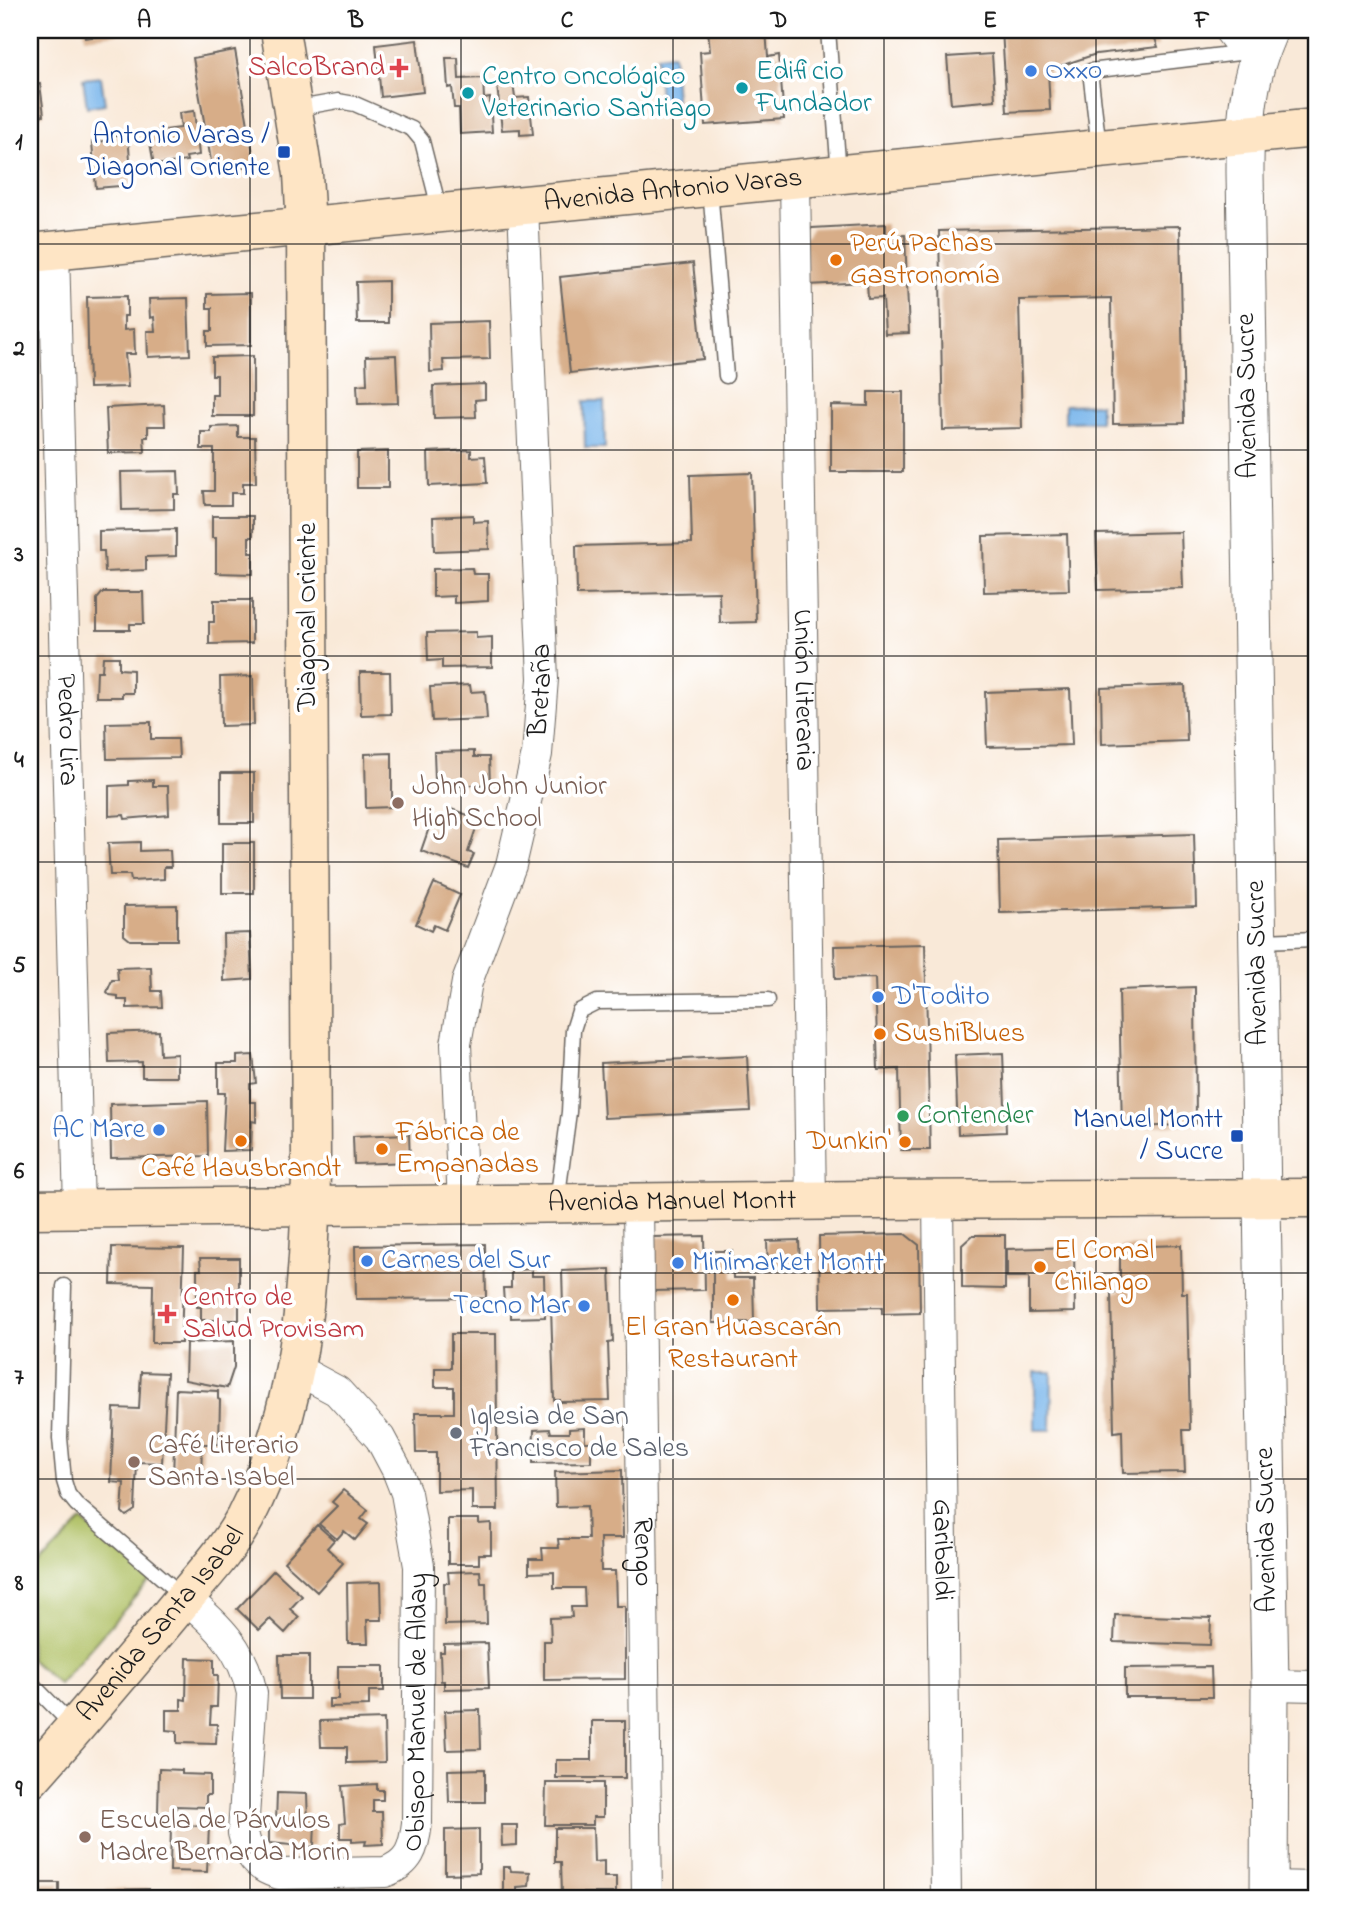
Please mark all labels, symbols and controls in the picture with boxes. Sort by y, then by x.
text: A [137,5,151,38]
text: B [347,5,364,38]
text: C [561,5,574,38]
text: D [770,5,787,38]
text: E [983,5,997,38]
text: F [1194,5,1210,38]
place label: SalcoBrand [248,48,385,89]
place label: Oxxo [1045,51,1102,92]
place label: Edificio Fundador [755,52,872,125]
place label: Centro Oncológico Veterinario Santiago [481,57,711,130]
marker: SalcoBrand [391,60,407,76]
marker: Oxxo [1023,63,1039,79]
marker: Edificio Fundador [734,80,750,96]
marker: Centro Oncológico Veterinario Santiago [460,85,476,101]
place label: Antonio Varas / Diagonal Oriente [80,116,270,189]
text: 1 [15,127,23,160]
marker: Antonio Varas / Diagonal Oriente [276,144,292,160]
street label: Avenida Antonio Varas [542,158,804,223]
place label: Perú Pachas Gastronomía [850,224,1000,297]
marker: Perú Pachas Gastronomía [828,252,844,268]
street label: Avenida Sucre [1226,312,1270,479]
text: 2 [12,333,25,366]
street label: Diagonal Oriente [288,522,329,712]
text: 3 [13,539,24,572]
street label: Unión Literaria [781,609,825,771]
street label: Bretaña [518,643,564,740]
street label: Pedro Lira [45,673,88,787]
text: 4 [14,745,24,778]
place label: John John Junior High School [412,767,607,840]
marker: John John Junior High School [390,795,406,811]
street label: Avenida Sucre [1236,879,1280,1046]
text: 5 [12,950,26,983]
place label: D'Todito [891,977,990,1018]
marker: D'Todito [870,989,886,1005]
place label: SushiBlues [894,1014,1025,1055]
marker: SushiBlues [872,1026,888,1042]
place label: Contender [917,1096,1034,1137]
place label: Manuel Montt / Sucre [1073,1100,1223,1173]
marker: Contender [895,1108,911,1124]
place label: AC Mare [52,1110,145,1151]
place label: Fábrica de Empanadas [395,1113,539,1186]
marker: AC Mare [151,1122,167,1138]
place label: Dunkin' [806,1122,891,1163]
marker: Manuel Montt / Sucre [1229,1128,1245,1144]
marker: Café Hausbrandt [233,1133,249,1149]
marker: Dunkin' [897,1134,913,1150]
marker: Fábrica de Empanadas [374,1141,390,1157]
place label: Café Hausbrandt [141,1149,341,1190]
text: 6 [14,1156,25,1189]
street label: Avenida Manuel Montt [547,1180,796,1224]
place label: El Comal Chilango [1054,1231,1154,1304]
place label: Carnes del Sur [381,1241,551,1282]
place label: Minimarket Montt [692,1243,884,1284]
marker: Carnes del Sur [359,1253,375,1269]
marker: Minimarket Montt [670,1255,686,1271]
marker: El Comal Chilango [1032,1259,1048,1275]
place label: Centro de Salud Provisam [183,1278,364,1351]
place label: Tecno Mar [453,1286,570,1327]
marker: El Gran Huascarán Restaurant [725,1292,741,1308]
marker: Tecno Mar [576,1298,592,1314]
marker: Centro de Salud Provisam [157,1304,177,1324]
place label: El Gran Huascarán Restaurant [625,1308,841,1381]
text: 7 [14,1362,24,1395]
place label: Iglesia de San Francisco de Sales [469,1397,689,1470]
marker: Iglesia de San Francisco de Sales [448,1425,464,1441]
place label: Café Literario Santa Isabel [148,1426,299,1499]
street label: Avenida Sucre [1245,1446,1289,1613]
marker: Café Literario Santa Isabel [126,1454,142,1470]
street label: Garibaldi [921,1499,963,1601]
street label: Rengo [622,1517,663,1587]
street label: Avenida Santa Isabel [67,1518,256,1732]
text: 8 [14,1568,24,1601]
street label: Obispo Manuel de Alday [391,1573,439,1857]
text: 9 [15,1774,24,1807]
place label: Escuela de Párvulos Madre Bernarda Morin [99,1801,350,1874]
marker: Escuela de Párvulos Madre Bernarda Morin [77,1829,93,1845]

